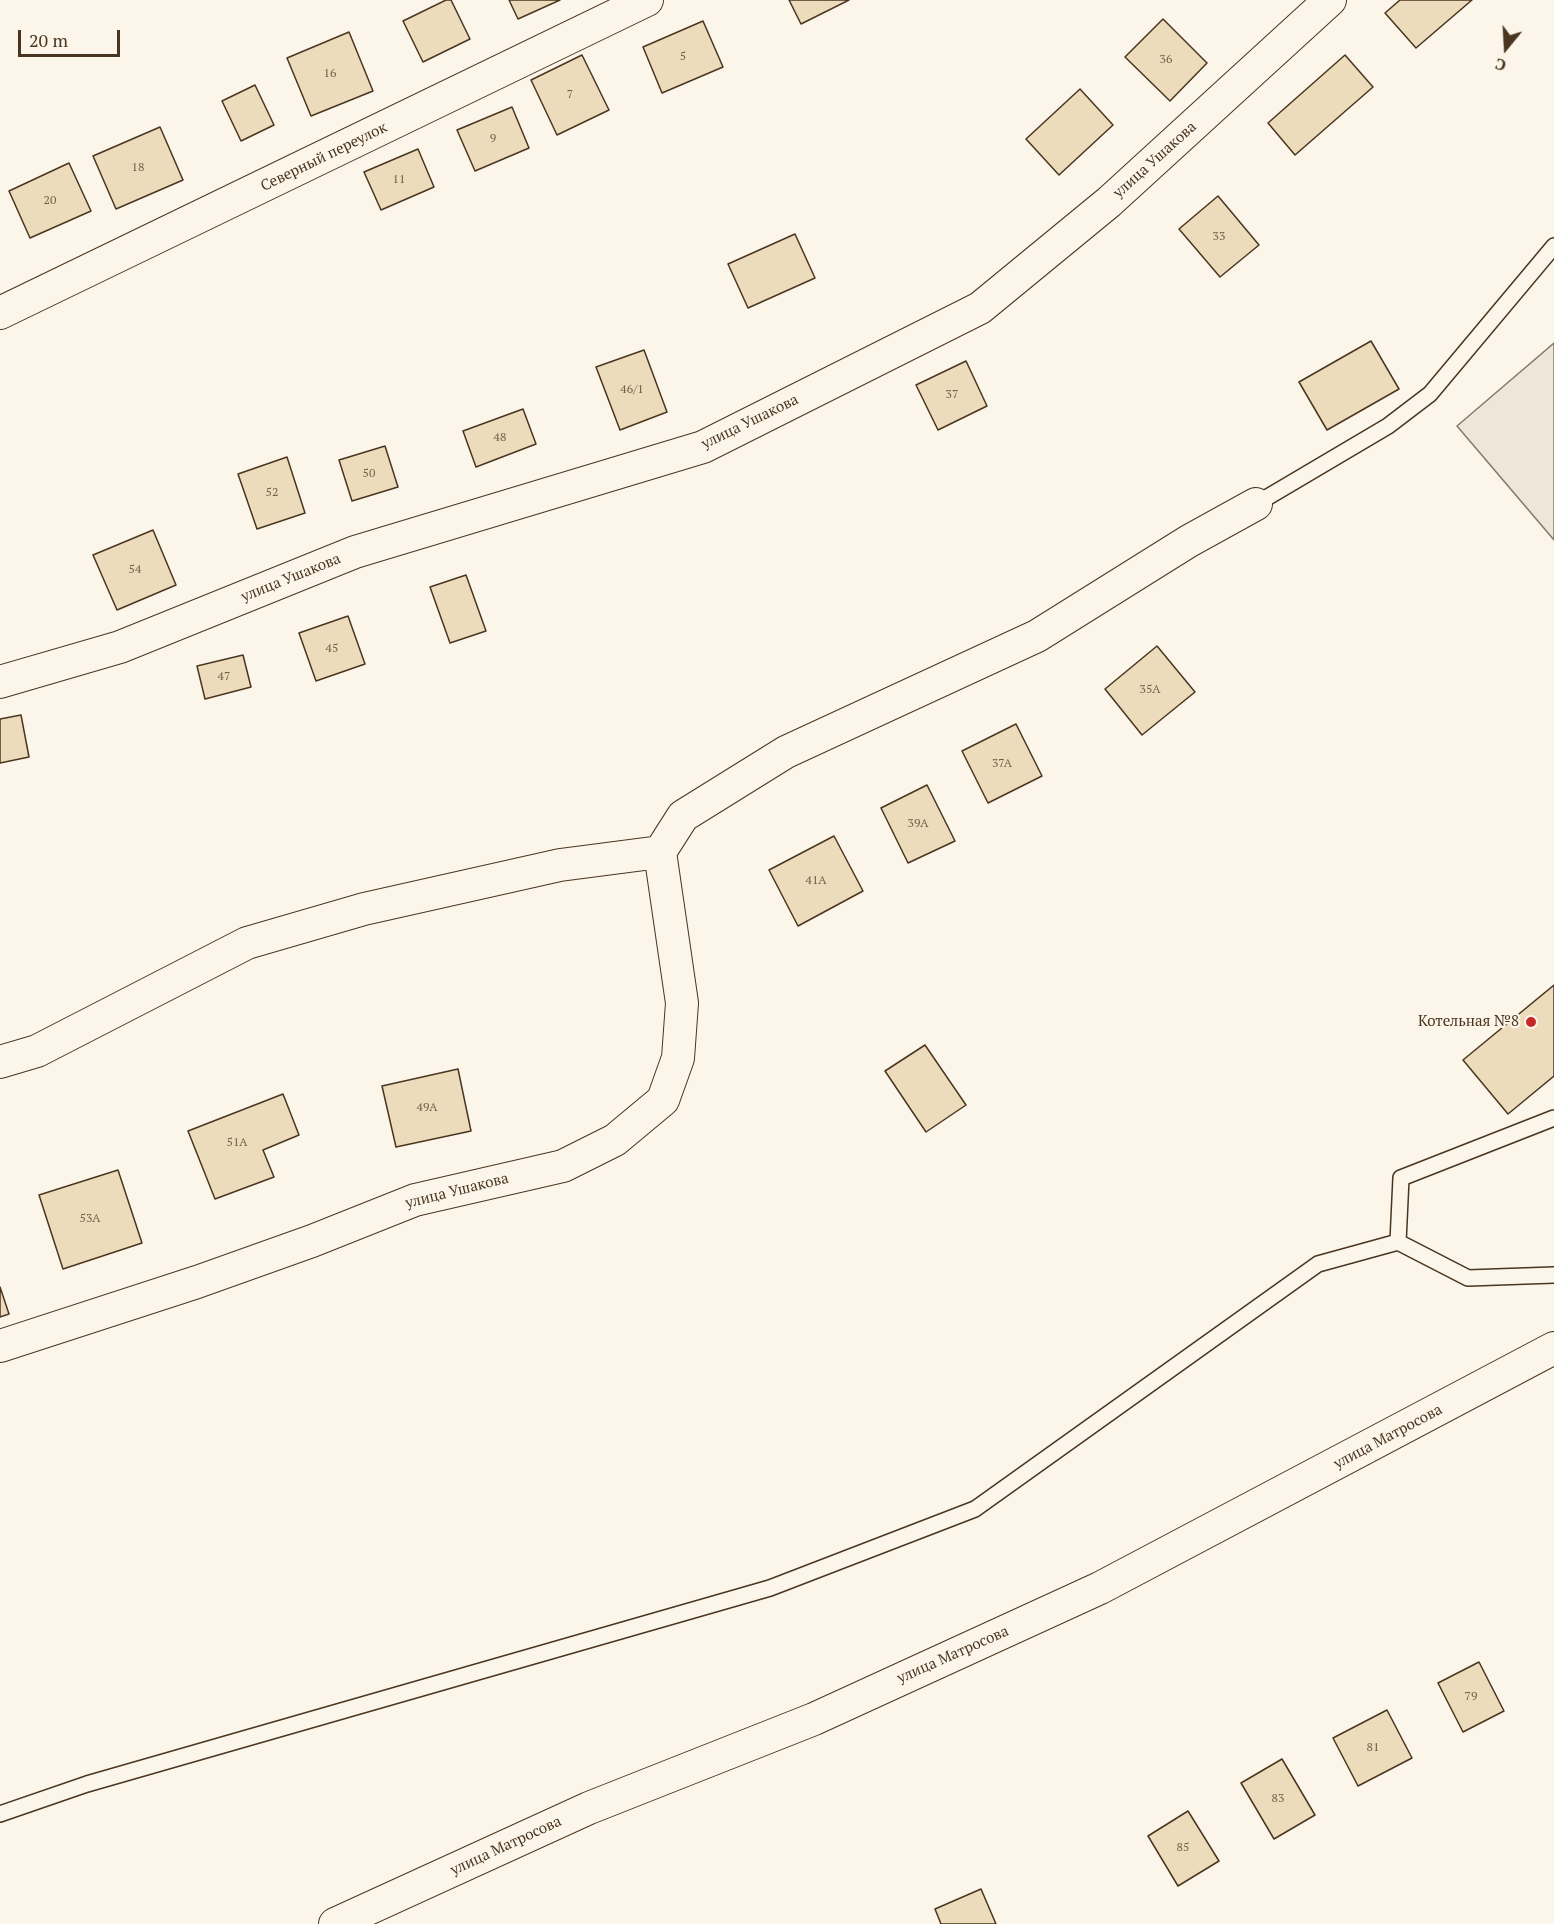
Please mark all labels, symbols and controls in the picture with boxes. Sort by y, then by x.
scale bar [21,18,123,56]
north arrow [1476,18,1536,78]
text: 20 m [29,28,68,52]
house number: 5 [680,50,686,64]
house number: 36 [1160,53,1172,67]
text: С [1492,53,1509,77]
house number: 16 [324,67,336,81]
house number: 7 [567,88,573,102]
street label: улица Ушакова [1110,118,1200,202]
street label: Северный переулок [258,119,390,195]
house number: 9 [490,132,496,146]
house number: 18 [132,161,144,175]
house number: 11 [393,173,405,187]
house number: 20 [44,194,56,208]
house number: 33 [1213,230,1225,244]
house number: 46/1 [620,383,644,397]
house number: 37 [946,388,958,402]
street label: улица Ушакова [699,391,801,453]
house number: 48 [494,431,506,445]
house number: 50 [363,467,375,481]
house number: 52 [266,486,278,500]
street label: улица Ушакова [239,550,343,606]
house number: 54 [129,563,141,577]
house number: 45 [326,642,338,656]
house number: 47 [218,670,230,684]
house number: 35А [1140,683,1160,697]
house number: 37А [992,757,1012,771]
house number: 39А [908,817,928,831]
house number: 41А [806,874,826,888]
place label: Котельная №8 [1418,1013,1519,1031]
marker: Котельная №8 [1524,1015,1538,1029]
house number: 49А [417,1101,437,1115]
house number: 51А [227,1136,247,1150]
street label: улица Ушакова [404,1169,510,1213]
house number: 53А [80,1212,100,1226]
street label: улица Матросова [1331,1401,1445,1473]
street label: улица Матросова [894,1622,1012,1688]
house number: 79 [1465,1690,1477,1704]
house number: 81 [1367,1741,1379,1755]
house number: 83 [1272,1792,1284,1806]
street label: улица Матросова [448,1812,564,1880]
house number: 85 [1177,1841,1189,1855]

